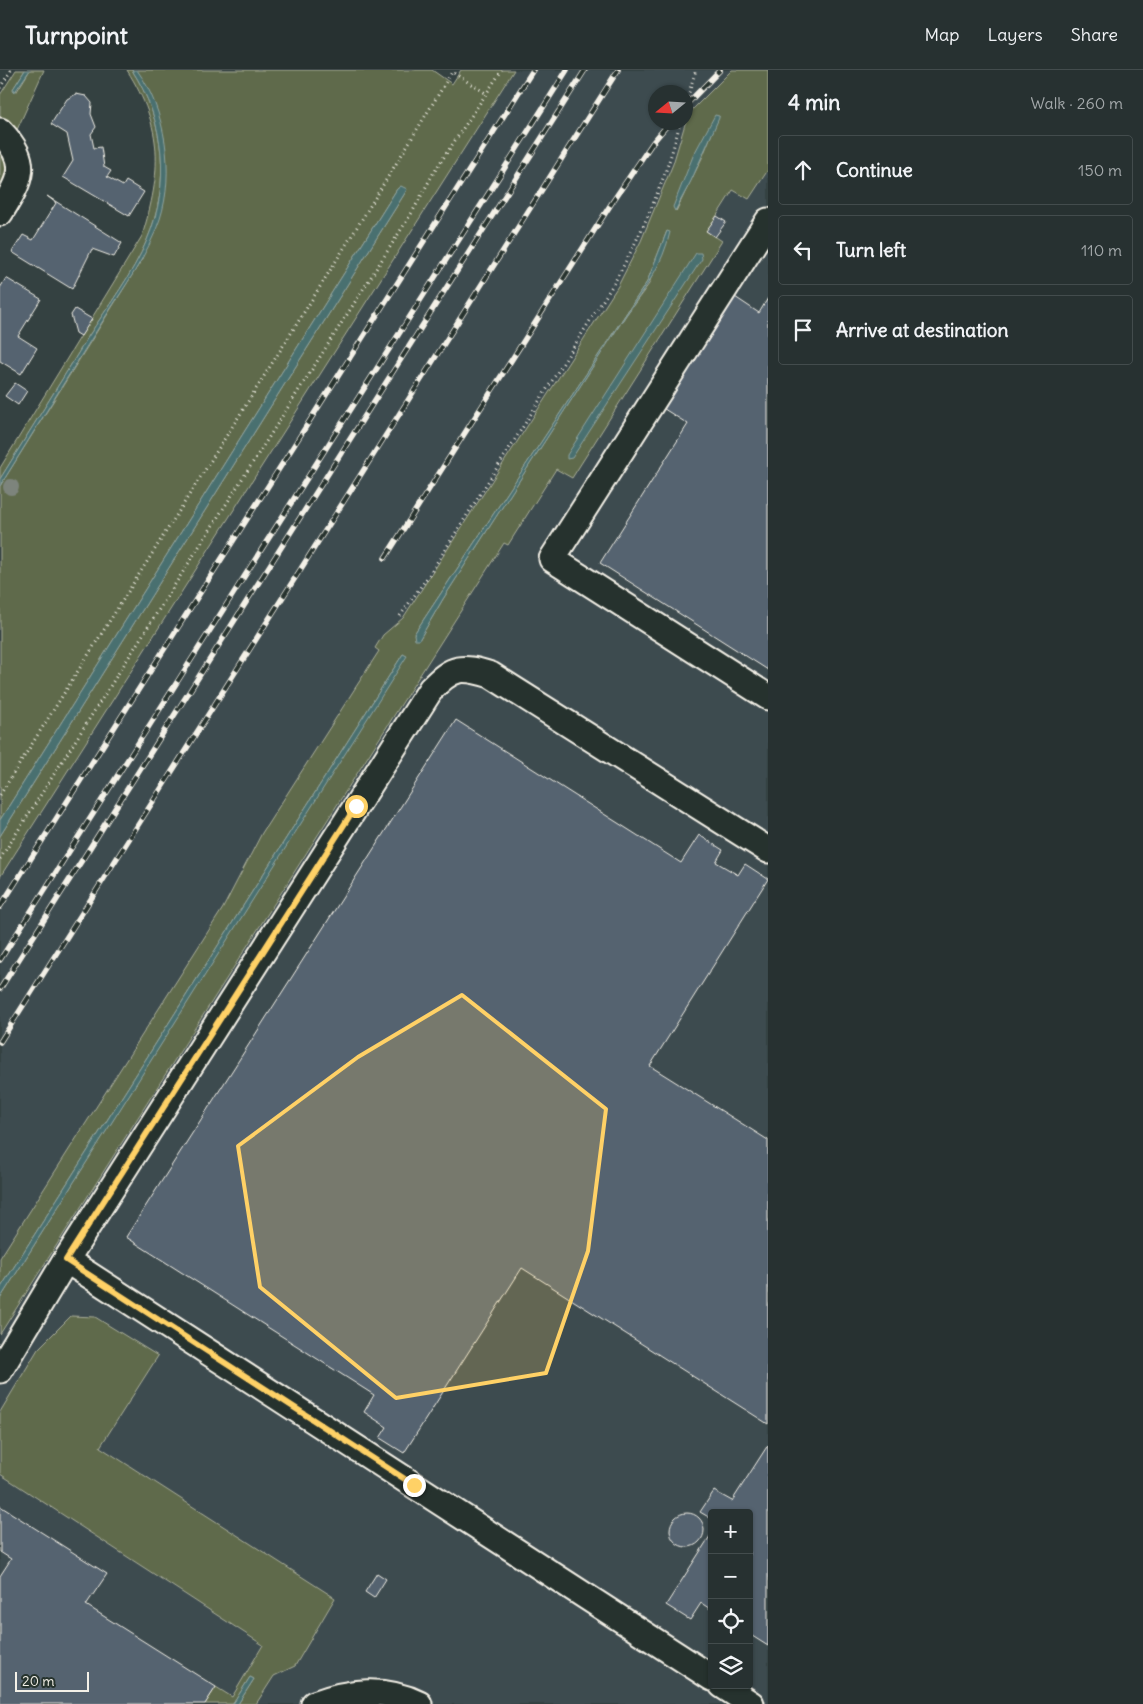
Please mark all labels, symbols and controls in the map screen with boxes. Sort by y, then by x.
text: Turnpoint [25,20,128,50]
text: Map [924,23,959,46]
text: Layers [987,23,1043,46]
text: Share [1071,23,1118,46]
north arrow [648,85,693,130]
text: 4 min [788,89,840,116]
text: Walk · 260 m [1031,93,1123,113]
icon: ahead [789,156,817,184]
text: Continue [836,158,913,182]
text: 150 m [1078,160,1122,180]
icon: left [789,236,817,264]
text: Turn left [836,238,906,262]
text: 110 m [1081,240,1122,260]
icon: arrive [789,316,817,344]
text: Arrive at destination [836,318,1009,342]
route start [345,795,368,818]
route end [403,1474,426,1497]
map controls [708,1509,753,1689]
button: + [708,1509,753,1554]
button: − [708,1554,753,1599]
button: locate [708,1599,753,1644]
button: layers [708,1644,753,1689]
scale bar [15,1669,89,1692]
text: 20 m [22,1672,55,1690]

